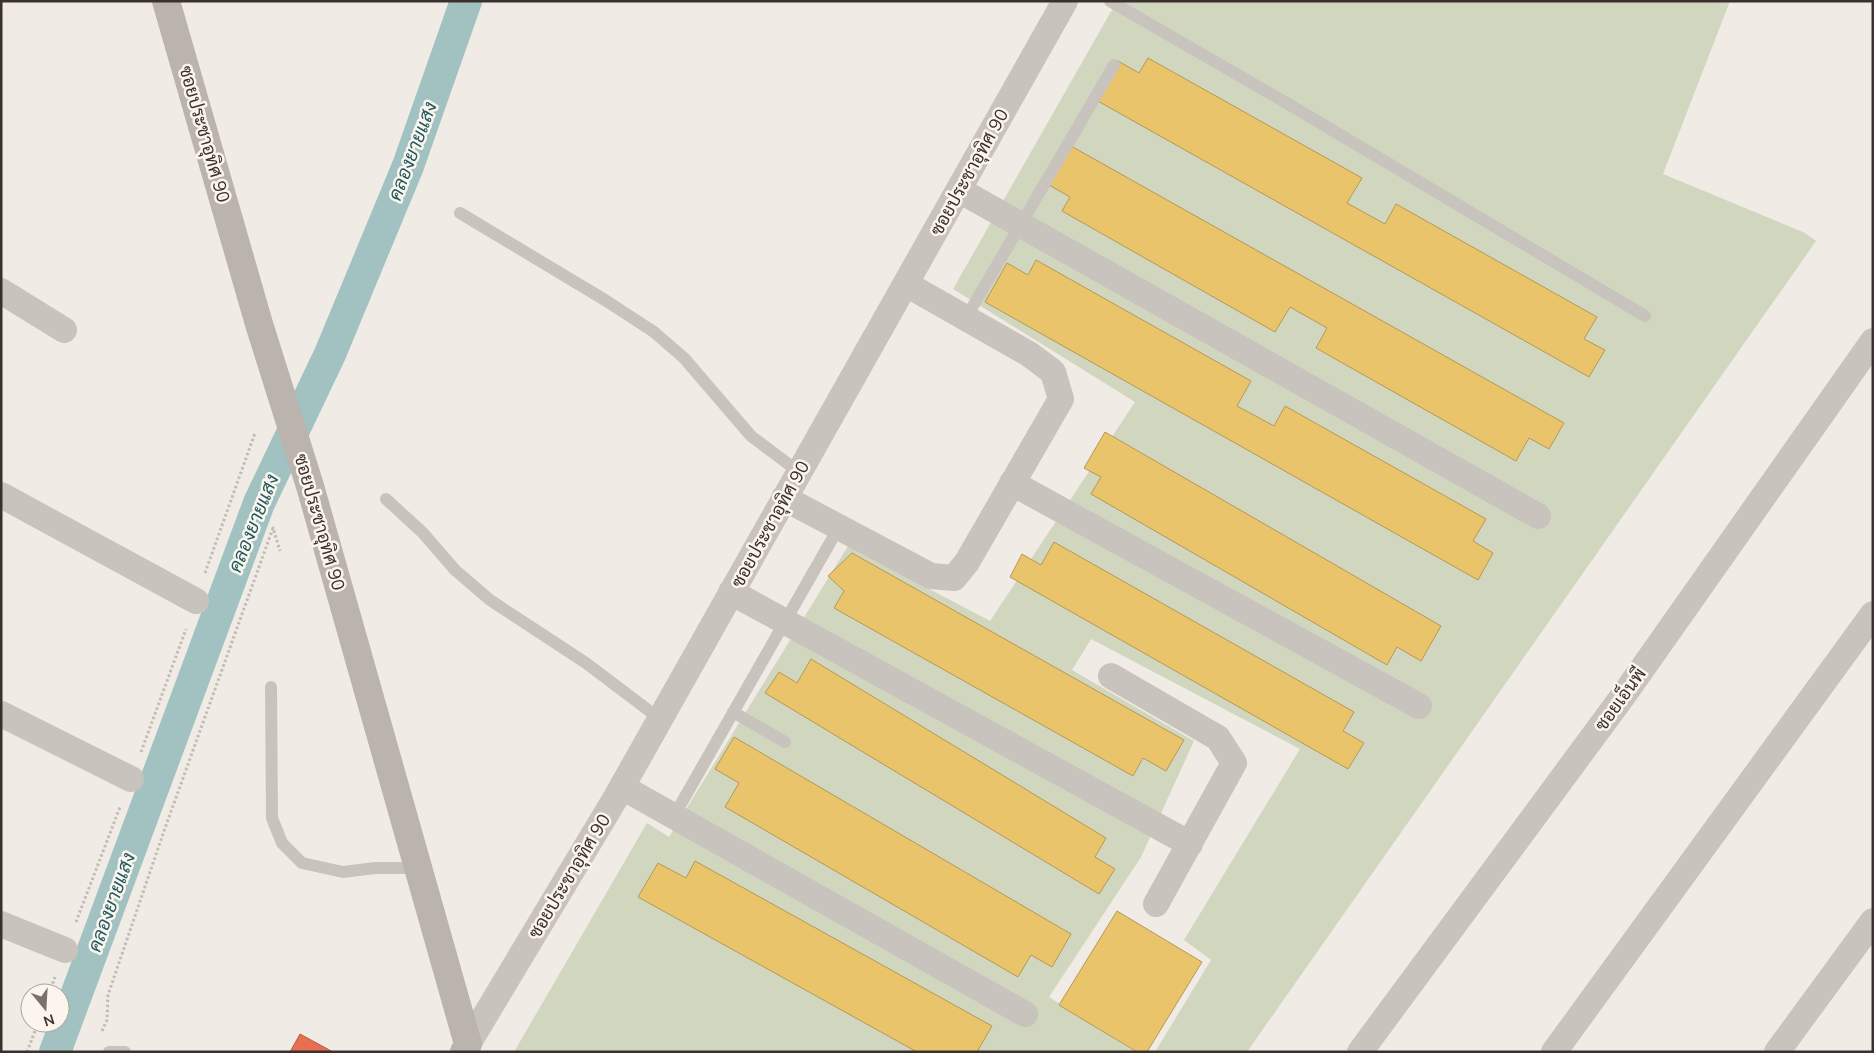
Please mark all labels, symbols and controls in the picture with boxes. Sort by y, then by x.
street label: ซอยประชาอุทิศ 90 [174,63,236,205]
water label: คลองยายแสง [382,98,442,204]
street label: ซอยประชาอุทิศ 90 [925,105,1014,240]
street label: ซอยประชาอุทิศ 90 [289,451,351,593]
street label: ซอยประชาอุทิศ 90 [726,457,815,592]
water label: คลองยายแสง [222,470,284,576]
street label: ซอยเอ็นพี [1588,662,1651,735]
street label: ซอยประชาอุทิศ 90 [523,810,616,943]
water label: คลองยายแสง [82,849,140,955]
north arrow [20,983,70,1033]
text: N [41,1010,57,1031]

